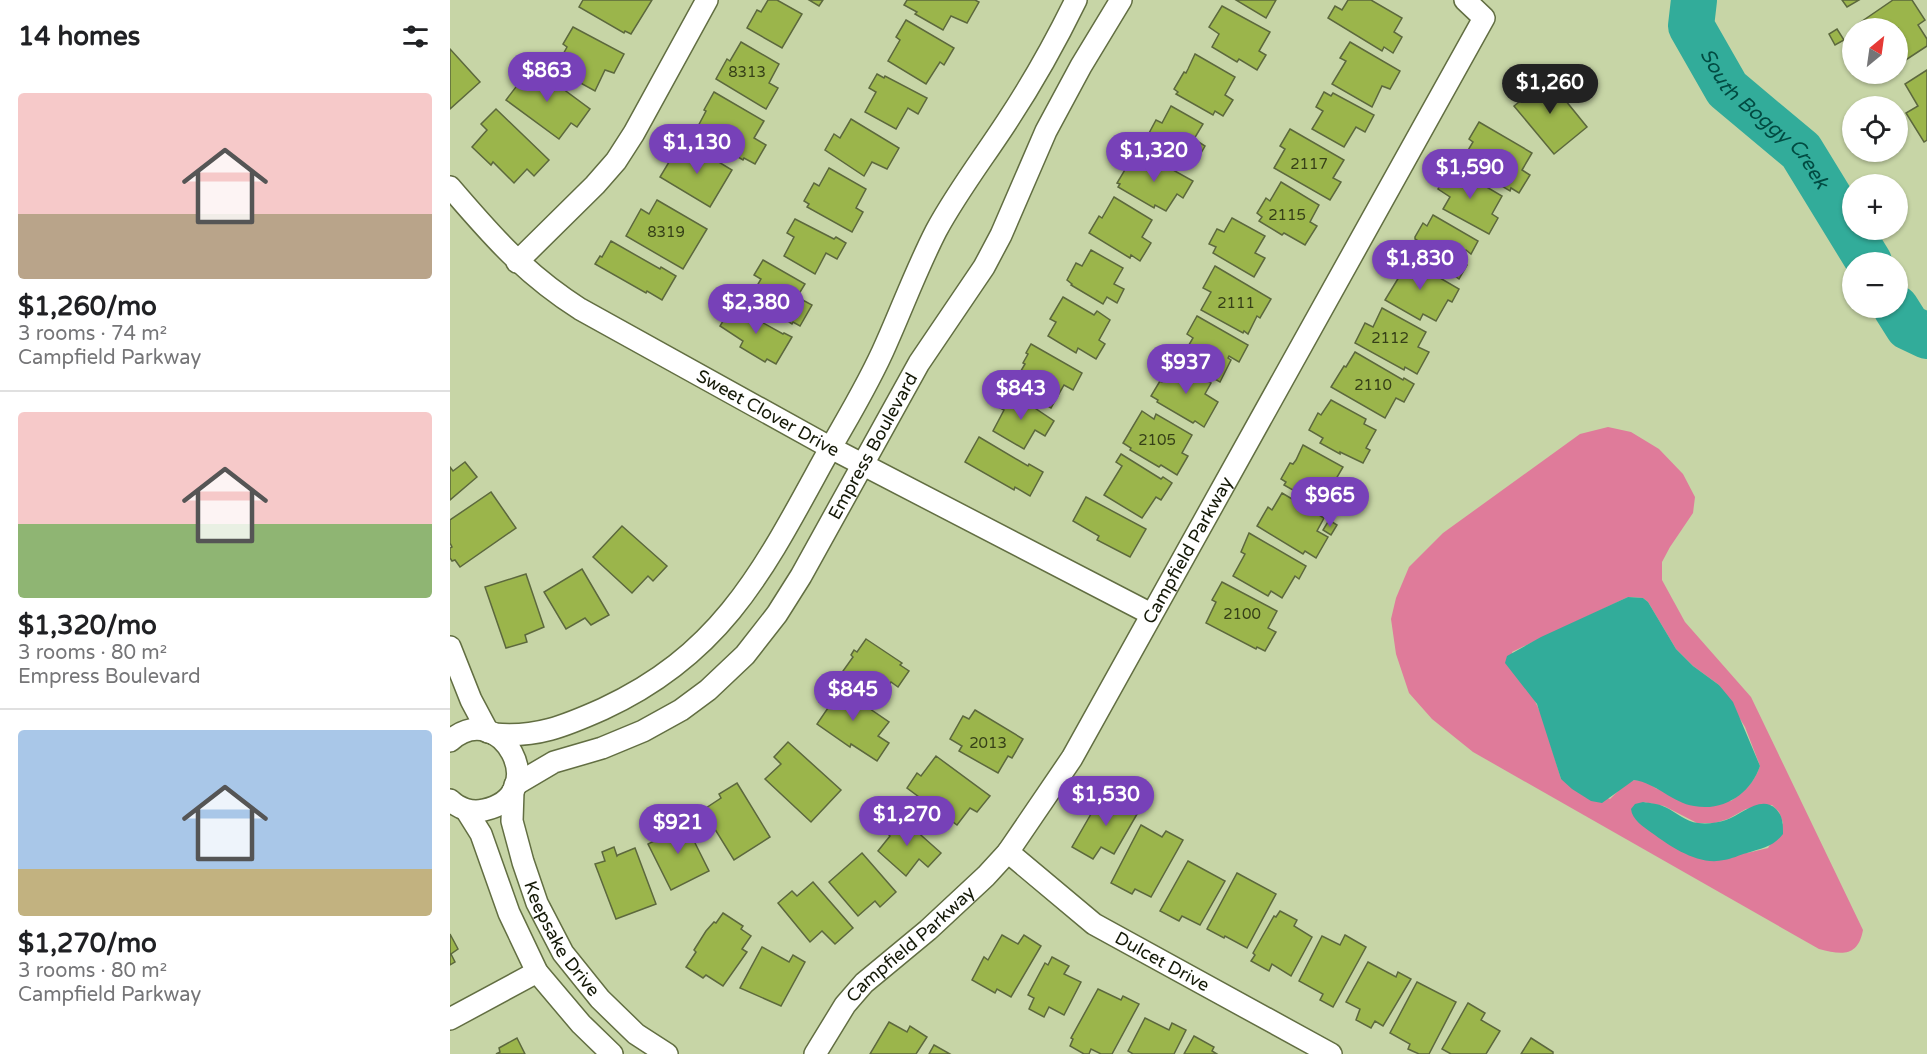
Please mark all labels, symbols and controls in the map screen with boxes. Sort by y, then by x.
north arrow [1842,18,1908,84]
map controls [1842,18,1908,318]
icon: filters [399,20,432,53]
text: 14 homes [18,21,140,52]
water label: South Boggy Creek [1694,44,1835,195]
pin: $863 [511,52,583,103]
text: $863 [522,59,572,83]
house number: 8313 [728,63,766,81]
pin: $1,260 [1501,64,1599,115]
text: $1,260 [1516,71,1584,95]
button: locate [1842,96,1908,162]
pin: $1,130 [648,124,746,175]
text: $1,130 [663,131,731,155]
icon: home [171,132,279,240]
pin: $1,320 [1105,132,1203,183]
text: $1,320 [1120,139,1188,163]
pin: $1,590 [1421,149,1519,200]
house number: 2117 [1290,155,1328,173]
text: $1,590 [1436,156,1504,180]
button: + [1842,174,1908,240]
house number: 2115 [1268,206,1306,224]
house number: 8319 [647,223,685,241]
pin: $1,830 [1371,240,1469,291]
text: $1,830 [1386,247,1454,271]
button: − [1842,252,1908,318]
pin: $2,380 [707,284,805,335]
text: $1,260/mo [18,291,157,322]
text: $2,380 [722,291,790,315]
house number: 2111 [1217,294,1255,312]
text: 3 rooms · 74 m² [18,322,167,346]
house number: 2112 [1371,329,1409,347]
pin: $937 [1150,344,1222,395]
text: Campfield Parkway [18,346,201,370]
text: $937 [1161,351,1211,375]
street label: Sweet Clover Drive [693,365,843,461]
street label: Empress Boulevard [823,369,922,523]
pin: $843 [985,370,1057,421]
house number: 2110 [1354,376,1392,394]
text: $843 [996,377,1046,401]
house number: 2105 [1138,431,1176,449]
icon: home [171,451,279,559]
street label: Campfield Parkway [1138,472,1238,628]
pin: $965 [1294,477,1366,528]
text: $965 [1305,484,1355,508]
house number: 2100 [1223,605,1261,623]
text: $1,320/mo [18,610,157,641]
text: 3 rooms · 80 m² [18,641,167,665]
text: Empress Boulevard [18,665,201,689]
pin: $845 [817,671,889,722]
text: $845 [828,678,878,702]
house number: 2013 [969,734,1007,752]
icon: home [171,769,279,877]
pin: $1,530 [1057,776,1155,827]
text: $1,530 [1072,783,1140,807]
pin: $1,270 [858,796,956,847]
text: $1,270 [873,803,941,827]
pin: $921 [642,804,714,855]
text: $921 [653,811,703,835]
street label: Keepsake Drive [519,878,605,1001]
street label: Campfield Parkway [841,881,980,1007]
street label: Dulcet Drive [1111,927,1213,996]
text: $1,270/mo [18,928,157,959]
text: 3 rooms · 80 m² [18,959,167,983]
text: Campfield Parkway [18,983,201,1007]

